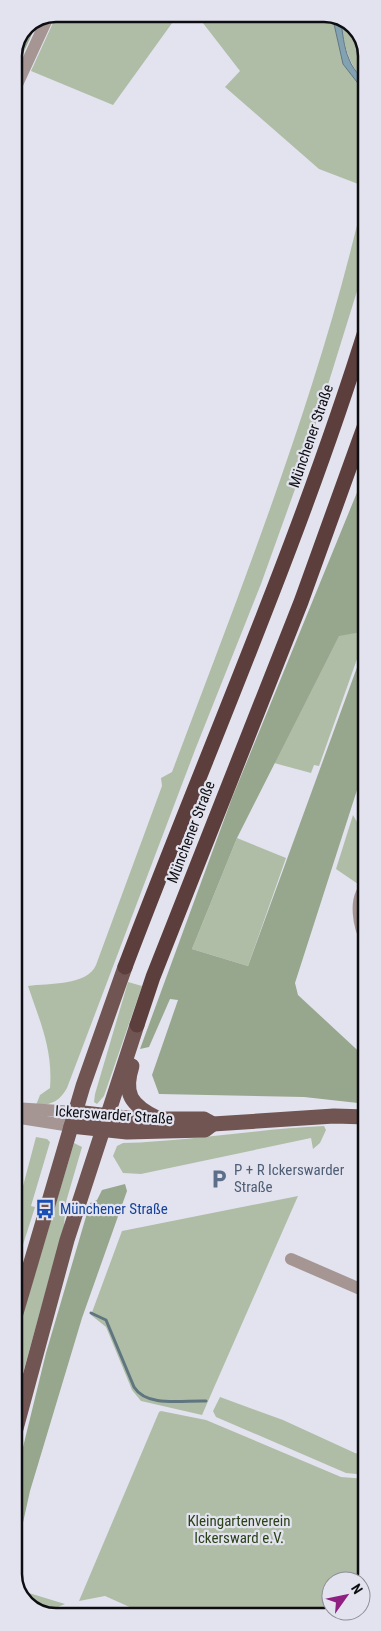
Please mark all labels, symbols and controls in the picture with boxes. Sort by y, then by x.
street label: Münchener Straße [285,382,337,490]
street label: Münchener Straße [163,778,219,886]
street label: Ickerswarder Straße [54,1102,174,1128]
place label: P + R Ickerswarder Straße [234,1161,345,1196]
parking icon: P + R Ickerswarder Straße [208,1168,230,1190]
bus stop icon: Münchener Straße [34,1198,56,1220]
place label: Münchener Straße [60,1200,168,1218]
park label: Kleingartenverein Ickersward e.V. [187,1512,291,1547]
north arrow [321,1571,371,1621]
text: N [348,1581,366,1597]

